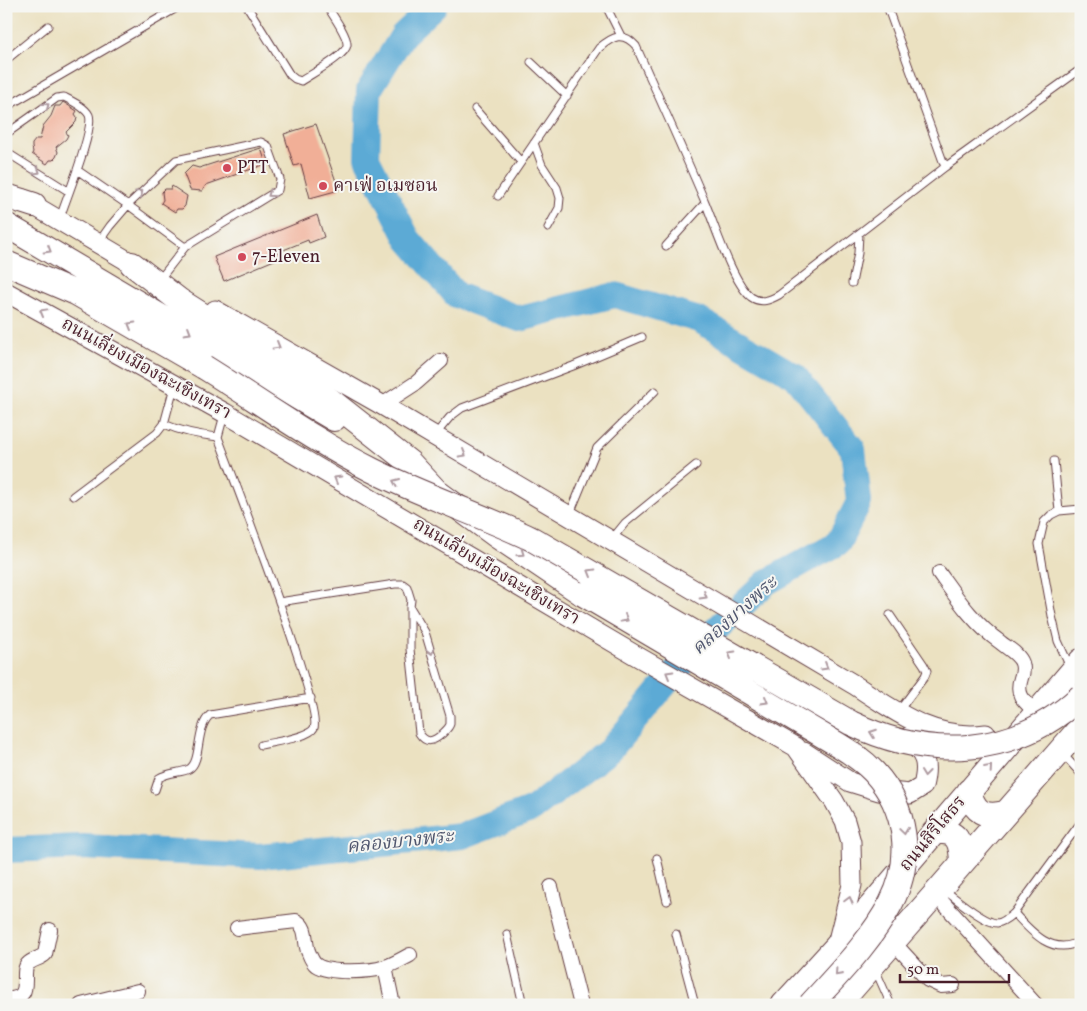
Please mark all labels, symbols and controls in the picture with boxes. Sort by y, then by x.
one-way arrow [40,103,50,112]
place label: PTT [237,156,269,181]
marker: PTT [221,162,233,174]
one-way arrow [32,165,41,175]
place label: คาเฟ่ อเมซอน [333,174,438,199]
marker: คาเฟ่ อเมซอน [317,180,329,192]
one-way arrow [267,188,276,197]
one-way arrow [135,190,144,199]
one-way arrow [43,243,52,253]
place label: 7-Eleven [252,245,320,270]
marker: 7-Eleven [236,251,248,263]
one-way arrow [40,309,49,319]
street label: ถนนเลี่ยงเมืองฉะเชิงเทรา [57,309,237,426]
one-way arrow [128,322,137,332]
one-way arrow [183,326,192,336]
one-way arrow [272,340,281,350]
one-way arrow [458,448,467,458]
one-way arrow [333,475,342,485]
one-way arrow [392,477,401,488]
street label: ถนนเลี่ยงเมืองฉะเชิงเทรา [408,510,586,632]
one-way arrow [515,548,524,556]
one-way arrow [587,568,596,578]
water label: คลองบางพระ [687,569,785,661]
one-way arrow [699,589,708,599]
one-way arrow [619,613,628,623]
one-way arrow [425,646,435,654]
one-way arrow [728,650,737,660]
one-way arrow [819,661,828,671]
one-way arrow [665,670,674,680]
one-way arrow [760,695,769,705]
one-way arrow [869,729,878,739]
one-way arrow [983,765,992,774]
one-way arrow [920,770,931,778]
street label: ถนนสิริโสธร [892,789,972,877]
water label: คลองบางพระ [345,823,456,861]
one-way arrow [898,827,908,835]
one-way arrow [843,896,853,904]
scale bar [900,951,1008,983]
text: 50 m [907,960,939,981]
one-way arrow [835,968,844,977]

